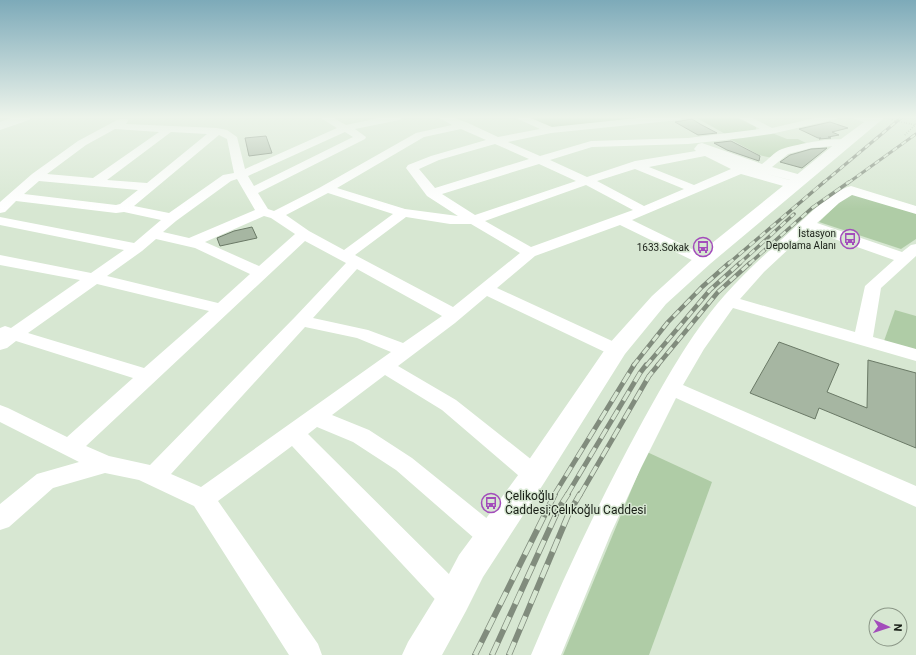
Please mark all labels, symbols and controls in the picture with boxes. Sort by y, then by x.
place label: İstasyon Depolama Alanı [766,227,836,251]
bus stop icon: İstasyon Depolama Alanı [839,228,861,250]
bus stop icon: 1633.Sokak [692,236,714,258]
place label: 1633.Sokak [637,242,690,253]
place label: Çelikoğlu Caddesi;Çelıkoğlu Caddesi [505,489,647,517]
bus stop icon: Çelikoğlu Caddesi;Çelıkoğlu Caddesi [480,492,502,514]
north arrow [868,607,908,647]
text: N [891,623,904,632]

